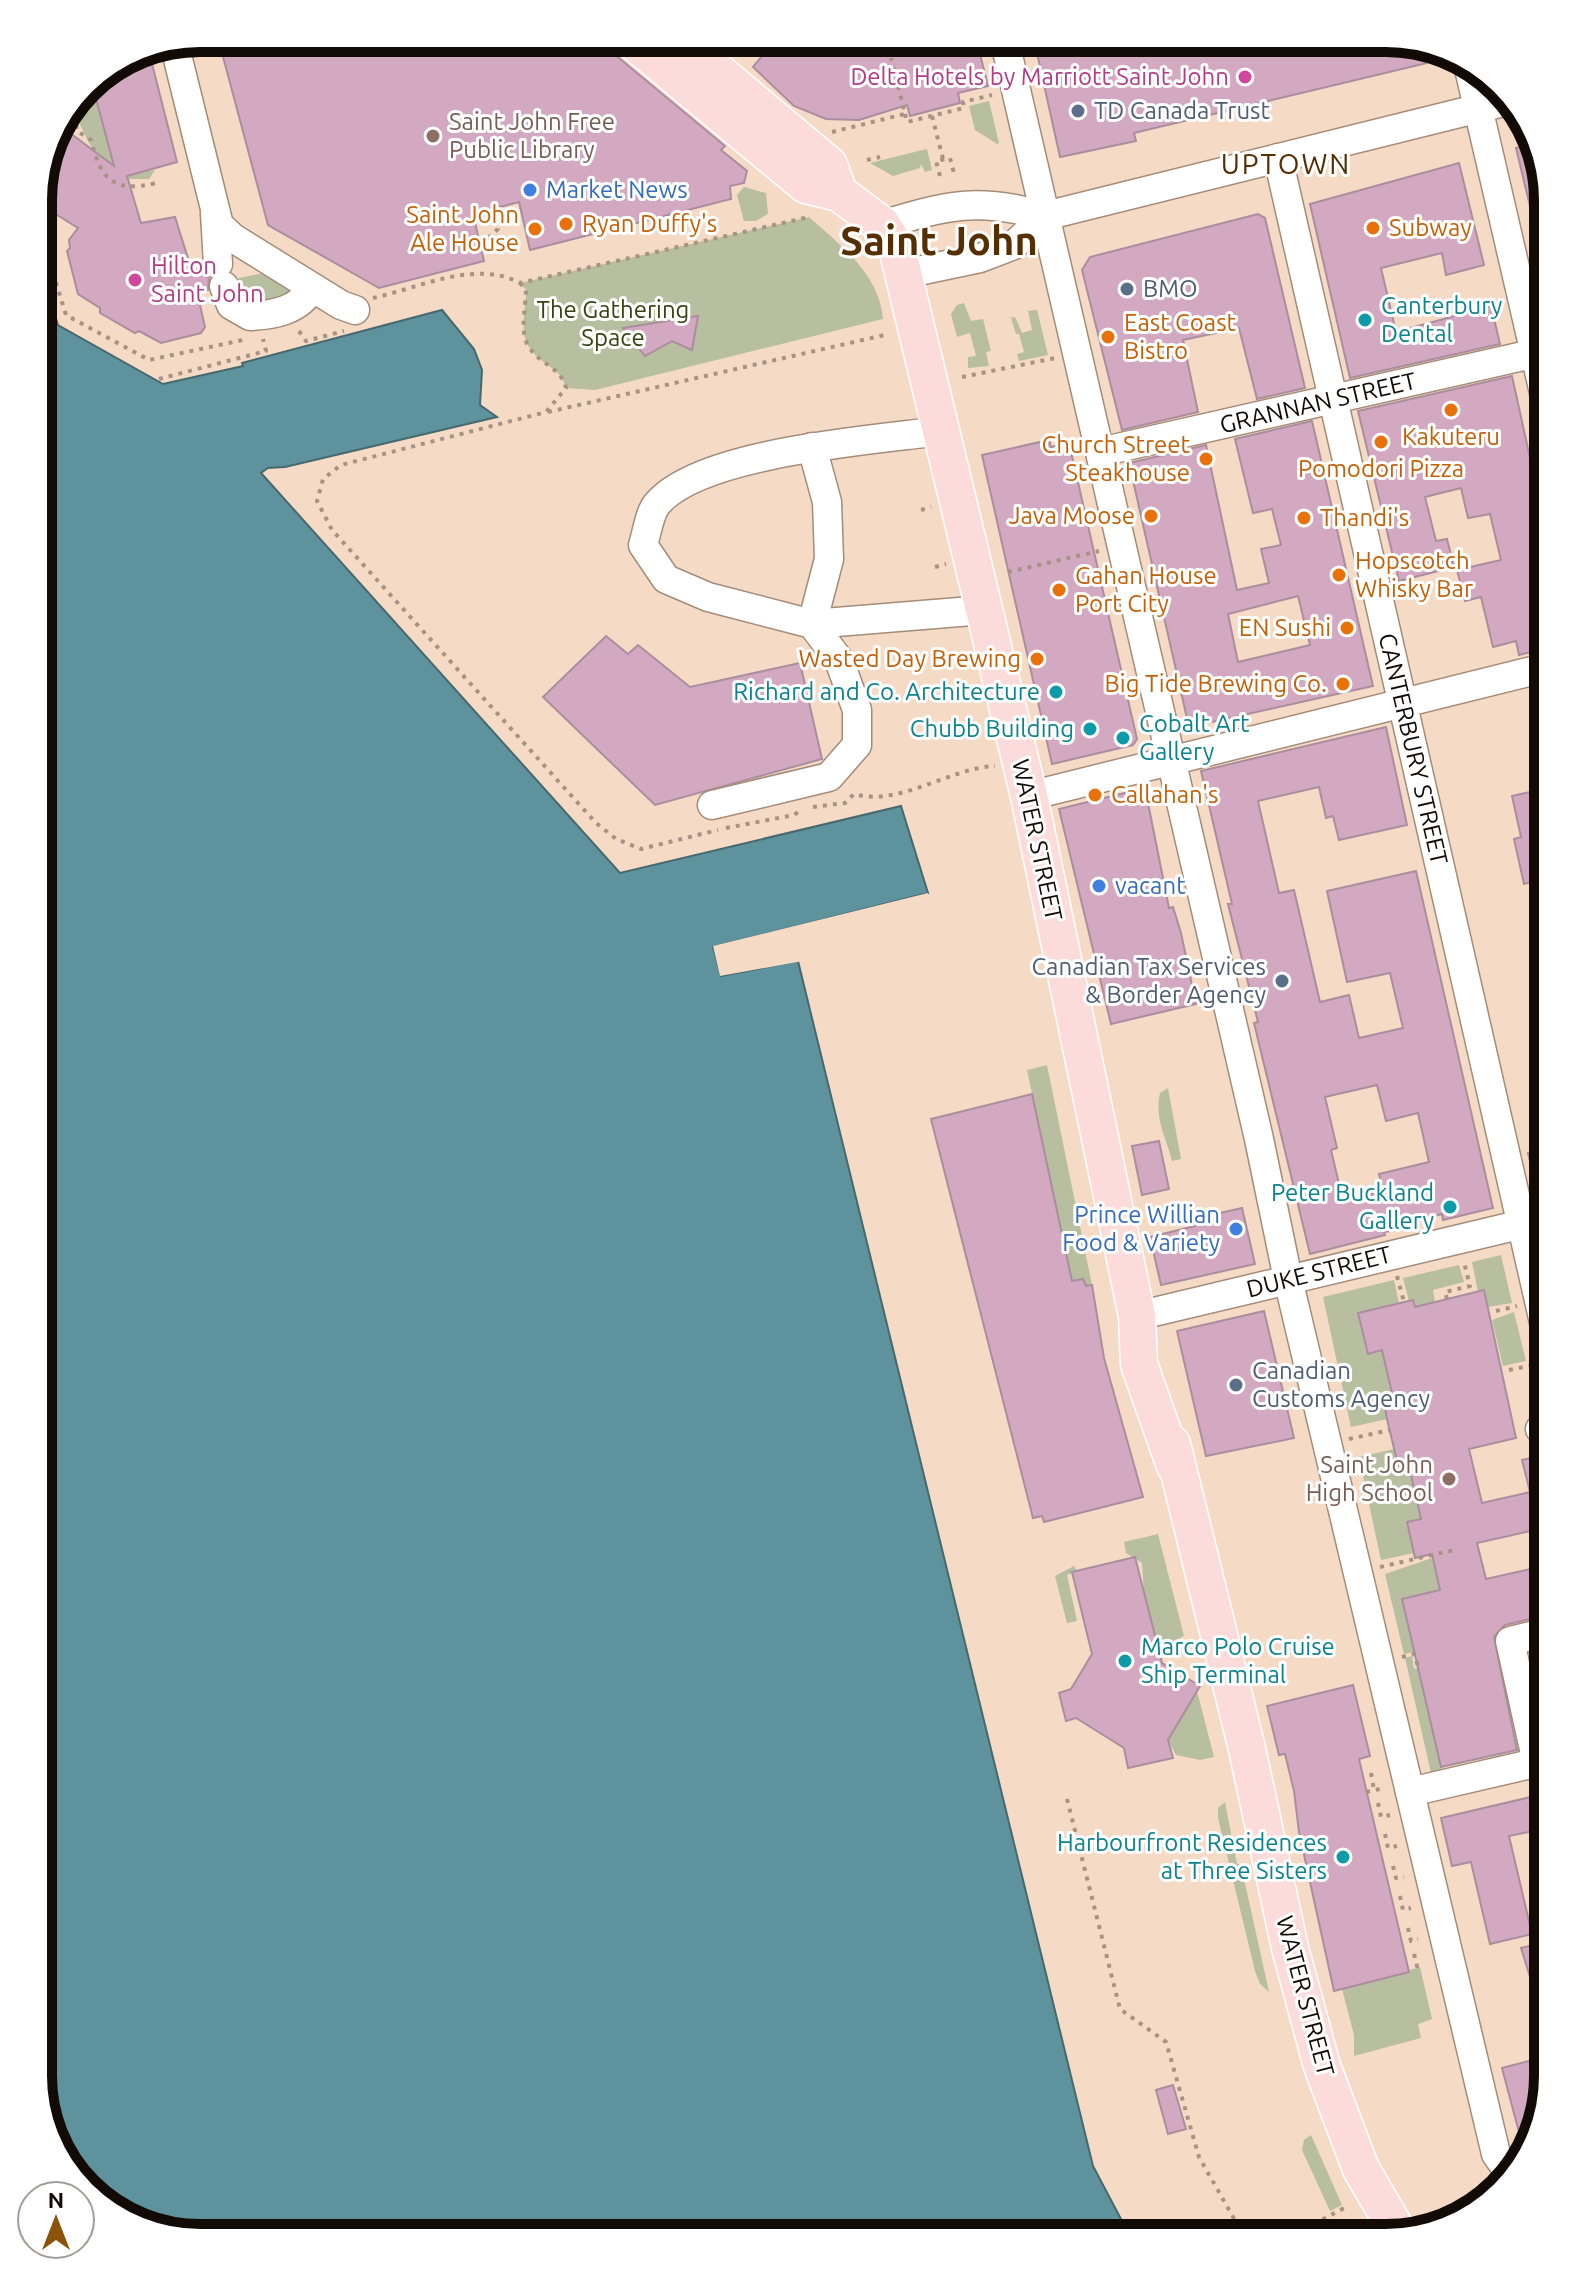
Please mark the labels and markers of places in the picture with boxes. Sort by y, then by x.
place label: Delta Hotels by Marriott Saint John [850,63,1229,90]
marker: Delta Hotels by Marriott Saint John [1236,68,1254,86]
place label: TD Canada Trust [1094,97,1271,124]
marker: TD Canada Trust [1069,102,1087,120]
place label: Saint John Free Public Library [449,108,615,163]
marker: Saint John Free Public Library [424,127,442,145]
place label: Market News [546,176,688,203]
marker: Market News [521,181,539,199]
place label: Saint John Ale House [406,201,519,256]
place label: Ryan Duffy's [582,210,717,237]
place label: Subway [1389,214,1472,241]
marker: Ryan Duffy's [557,215,575,233]
marker: Subway [1364,219,1382,237]
marker: Saint John Ale House [526,220,544,238]
place label: Hilton Saint John [151,252,264,307]
marker: Hilton Saint John [126,271,144,289]
place label: BMO [1143,275,1198,302]
marker: BMO [1118,280,1136,298]
place label: Canterbury Dental [1381,292,1503,347]
place label: East Coast Bistro [1124,309,1237,364]
marker: Canterbury Dental [1356,311,1374,329]
marker: East Coast Bistro [1099,328,1117,346]
marker: Kakuteru [1442,401,1460,419]
place label: Kakuteru [1402,423,1500,450]
place label: Church Street Steakhouse [1041,431,1191,486]
marker: Pomodori Pizza [1372,433,1390,451]
marker: Church Street Steakhouse [1197,450,1215,468]
place label: Pomodori Pizza [1298,455,1464,482]
place label: Java Moose [1009,502,1135,529]
place label: Thandi's [1320,504,1409,531]
marker: Java Moose [1142,507,1160,525]
marker: Thandi's [1295,509,1313,527]
place label: Hopscotch Whisky Bar [1355,547,1473,602]
place label: Gahan House Port City [1075,562,1217,617]
marker: Hopscotch Whisky Bar [1330,566,1348,584]
marker: Gahan House Port City [1050,581,1068,599]
place label: EN Sushi [1239,614,1331,641]
marker: EN Sushi [1338,619,1356,637]
place label: Wasted Day Brewing [799,645,1021,672]
marker: Wasted Day Brewing [1028,650,1046,668]
place label: Big Tide Brewing Co. [1105,670,1327,697]
marker: Big Tide Brewing Co. [1334,675,1352,693]
place label: Richard and Co. Architecture [733,678,1040,705]
marker: Richard and Co. Architecture [1047,683,1065,701]
place label: Cobalt Art Gallery [1139,710,1250,765]
place label: Chubb Building [910,715,1074,742]
marker: Chubb Building [1081,720,1099,738]
marker: Cobalt Art Gallery [1114,729,1132,747]
place label: Callahan's [1111,781,1219,808]
marker: Callahan's [1086,786,1104,804]
place label: vacant [1115,872,1186,899]
marker: vacant [1090,877,1108,895]
place label: Canadian Tax Services & Border Agency [1031,953,1266,1008]
marker: Canadian Tax Services & Border Agency [1273,972,1291,990]
place label: Peter Buckland Gallery [1271,1179,1434,1234]
marker: Peter Buckland Gallery [1441,1198,1459,1216]
place label: Prince Willian Food & Variety [1062,1201,1220,1256]
marker: Prince Willian Food & Variety [1227,1220,1245,1238]
place label: Canadian Customs Agency [1252,1357,1430,1412]
marker: Canadian Customs Agency [1227,1376,1245,1394]
place label: Saint John High School [1306,1451,1433,1506]
marker: Saint John High School [1440,1470,1458,1488]
place label: Marco Polo Cruise Ship Terminal [1141,1633,1335,1688]
marker: Marco Polo Cruise Ship Terminal [1116,1652,1134,1670]
place label: Harbourfront Residences at Three Sisters [1057,1829,1327,1884]
marker: Harbourfront Residences at Three Sisters [1334,1848,1352,1866]

